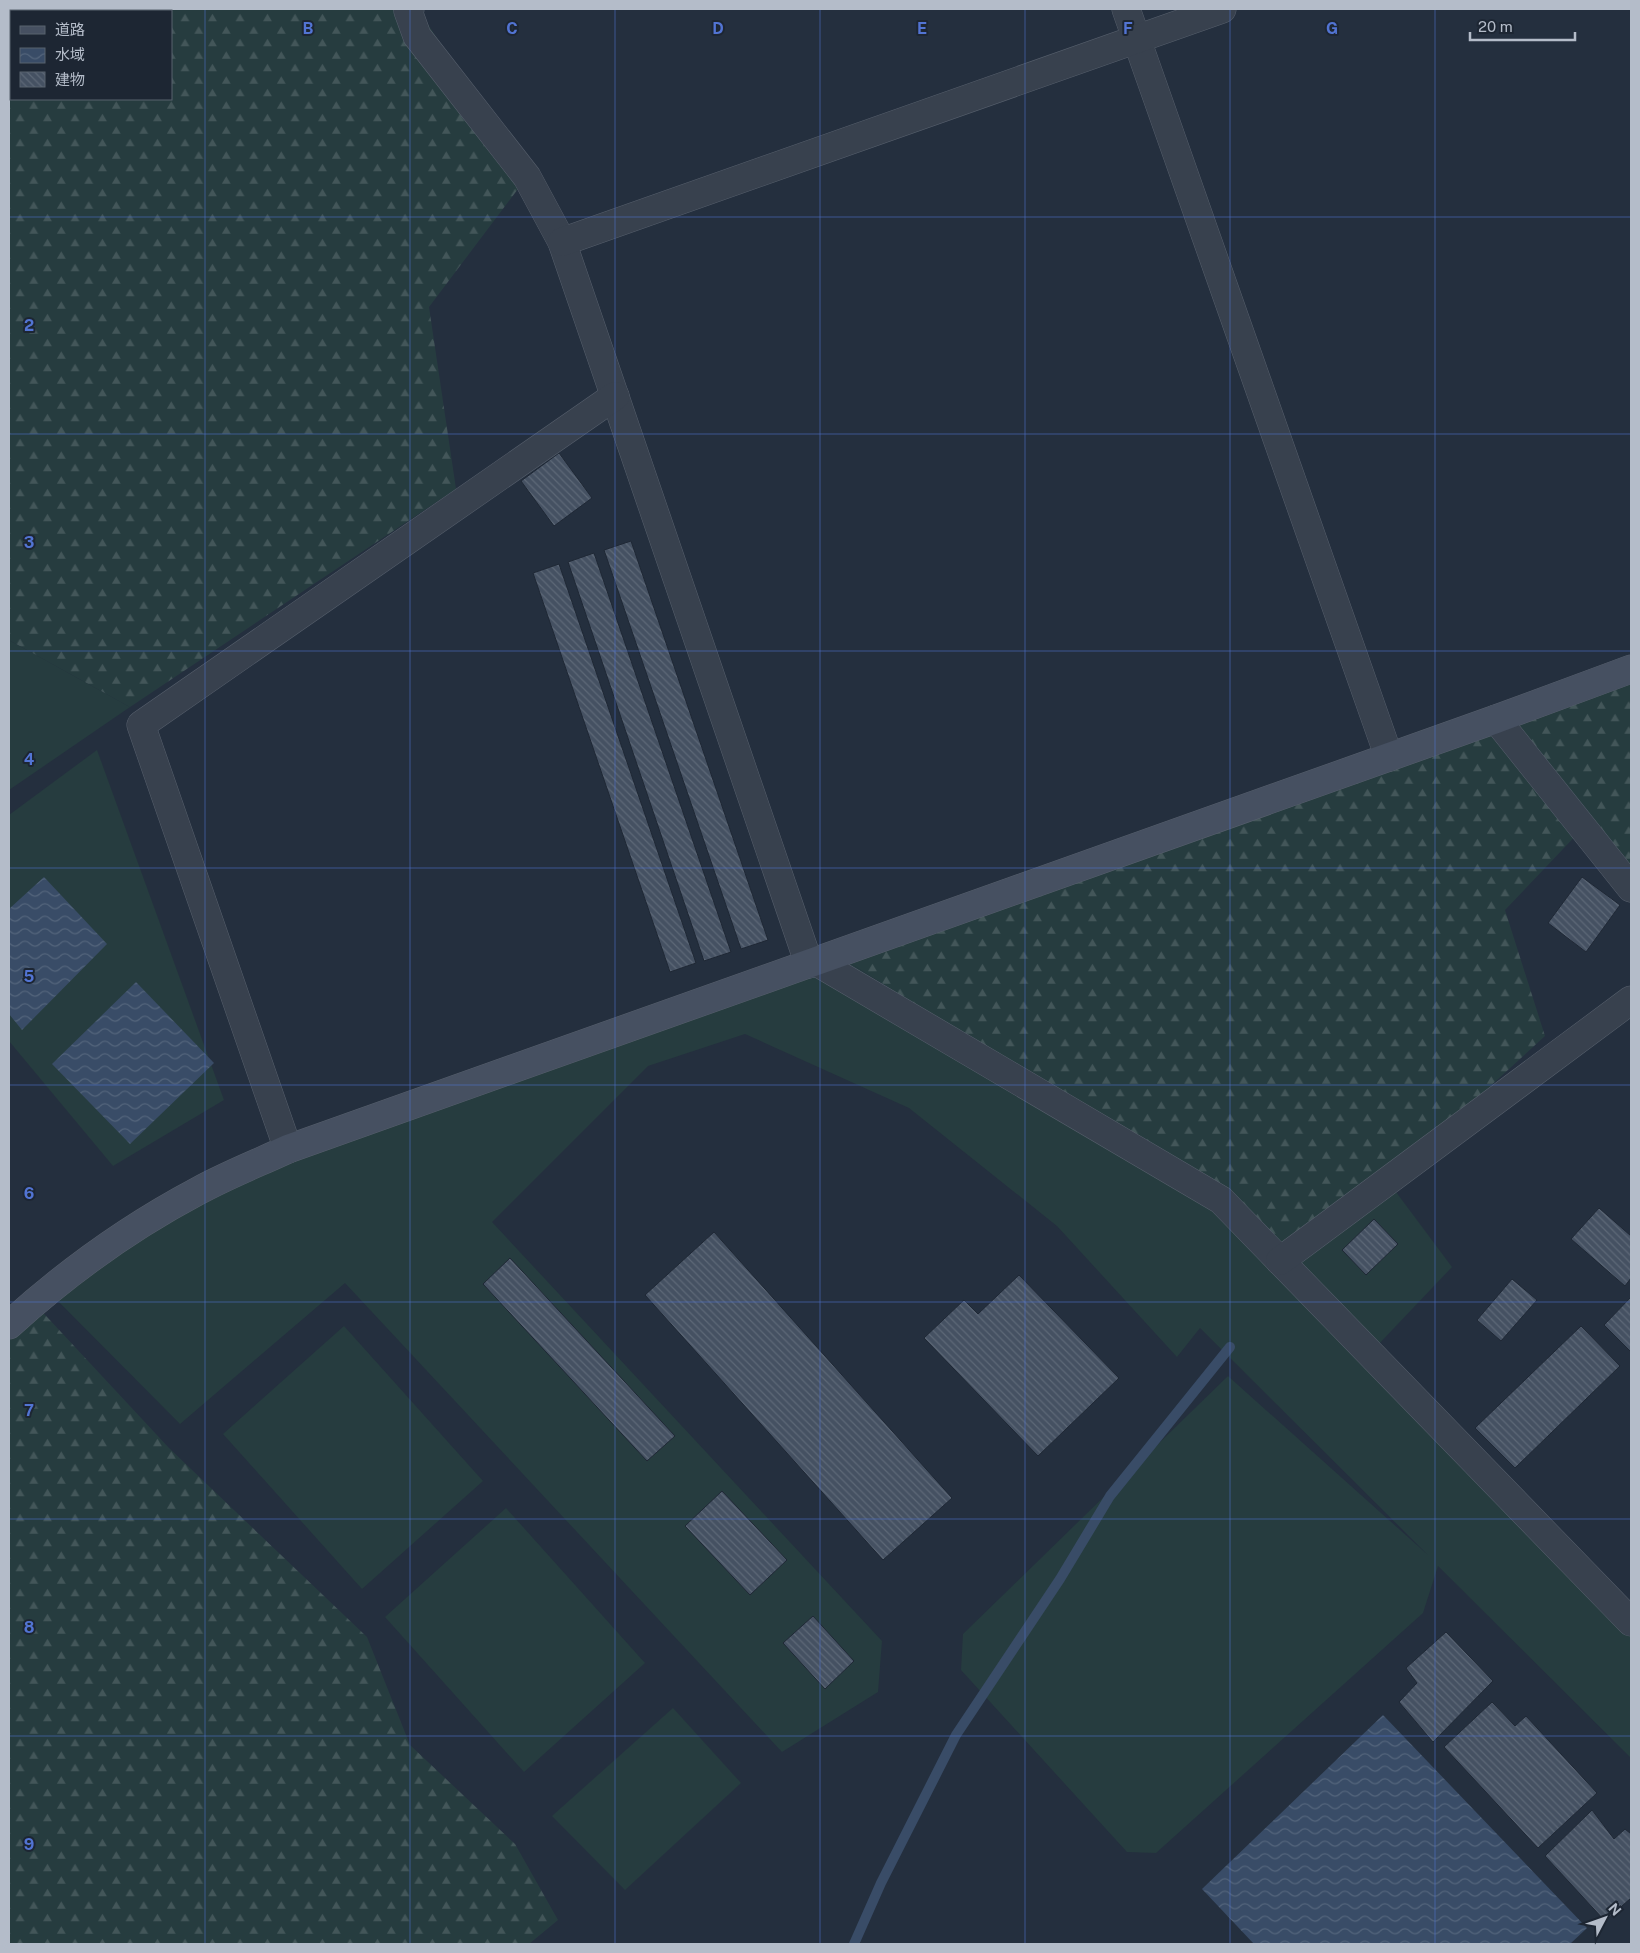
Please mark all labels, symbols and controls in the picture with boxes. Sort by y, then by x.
legend [10,10,172,100]
scale bar [1470,10,1575,42]
text: 20 m [1478,18,1513,35]
text: B [303,19,314,38]
text: C [506,19,518,38]
text: D [712,19,724,38]
text: E [917,19,927,38]
text: F [1123,19,1133,38]
text: G [1326,19,1338,38]
text: 道路 [55,21,85,38]
text: 水域 [55,46,85,63]
text: 建物 [55,71,85,88]
text: 2 [24,316,34,335]
text: 3 [24,533,34,552]
text: 4 [24,750,35,769]
text: 5 [24,967,35,986]
text: 6 [24,1184,34,1203]
text: 7 [24,1401,34,1420]
text: 8 [24,1618,35,1637]
text: 9 [24,1835,34,1854]
north arrow [1580,1893,1630,1943]
text: N [1605,1900,1624,1919]

